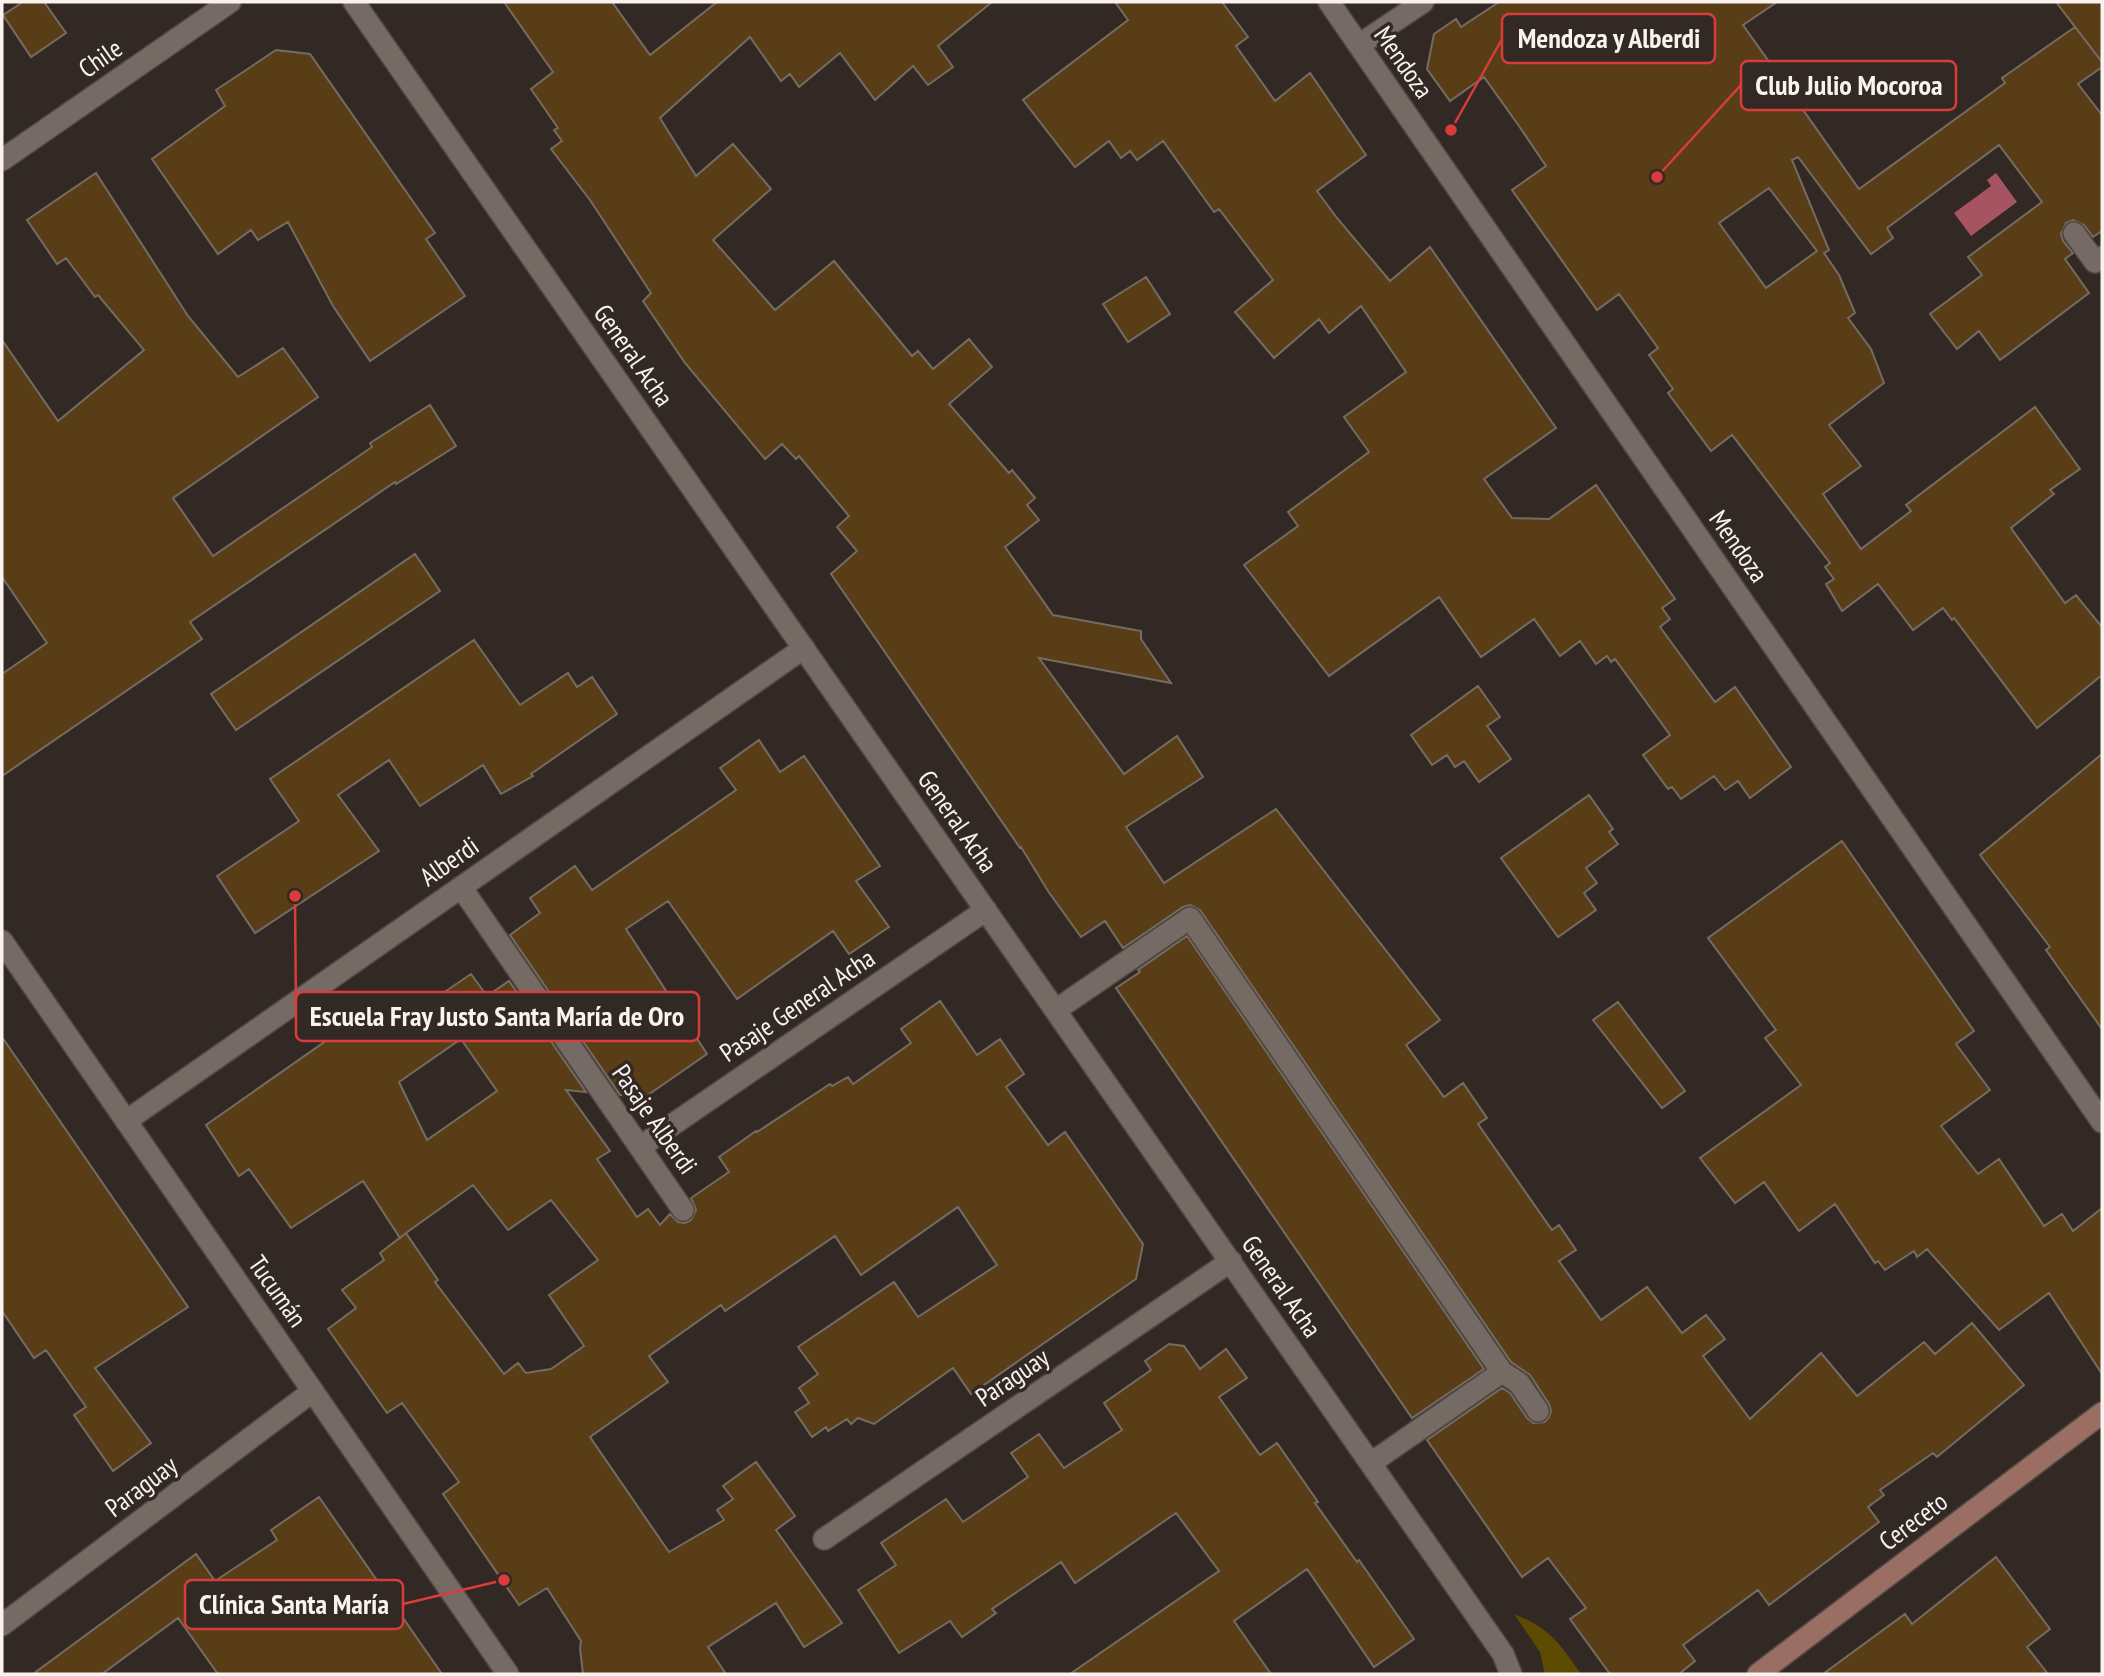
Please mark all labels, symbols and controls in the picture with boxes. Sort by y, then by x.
callout: Mendoza y Alberdi [1502,14,1715,63]
text: Mendoza y Alberdi [1518,19,1700,56]
street label: Mendoza [1367,20,1441,104]
street label: Chile [72,31,128,85]
callout: Club Julio Mocoroa [1741,61,1956,110]
text: Club Julio Mocoroa [1755,66,1943,103]
street label: General Acha [587,298,681,412]
street label: Mendoza [1702,504,1776,588]
street label: General Acha [911,764,1005,878]
street label: Alberdi [413,829,485,893]
street label: Pasaje General Acha [713,941,881,1069]
callout: Escuela Fray Justo Santa María de Oro [296,992,699,1041]
text: Escuela Fray Justo Santa María de Oro [310,997,684,1034]
street label: Pasaje Alberdi [605,1058,705,1180]
street label: General Acha [1235,1229,1329,1343]
street label: Tucumán [242,1249,314,1333]
street label: Paraguay [969,1340,1055,1414]
street label: Paraguay [98,1448,184,1524]
street label: Cereceto [1872,1485,1954,1557]
callout: Clínica Santa María [185,1580,403,1629]
text: Clínica Santa María [199,1585,389,1622]

